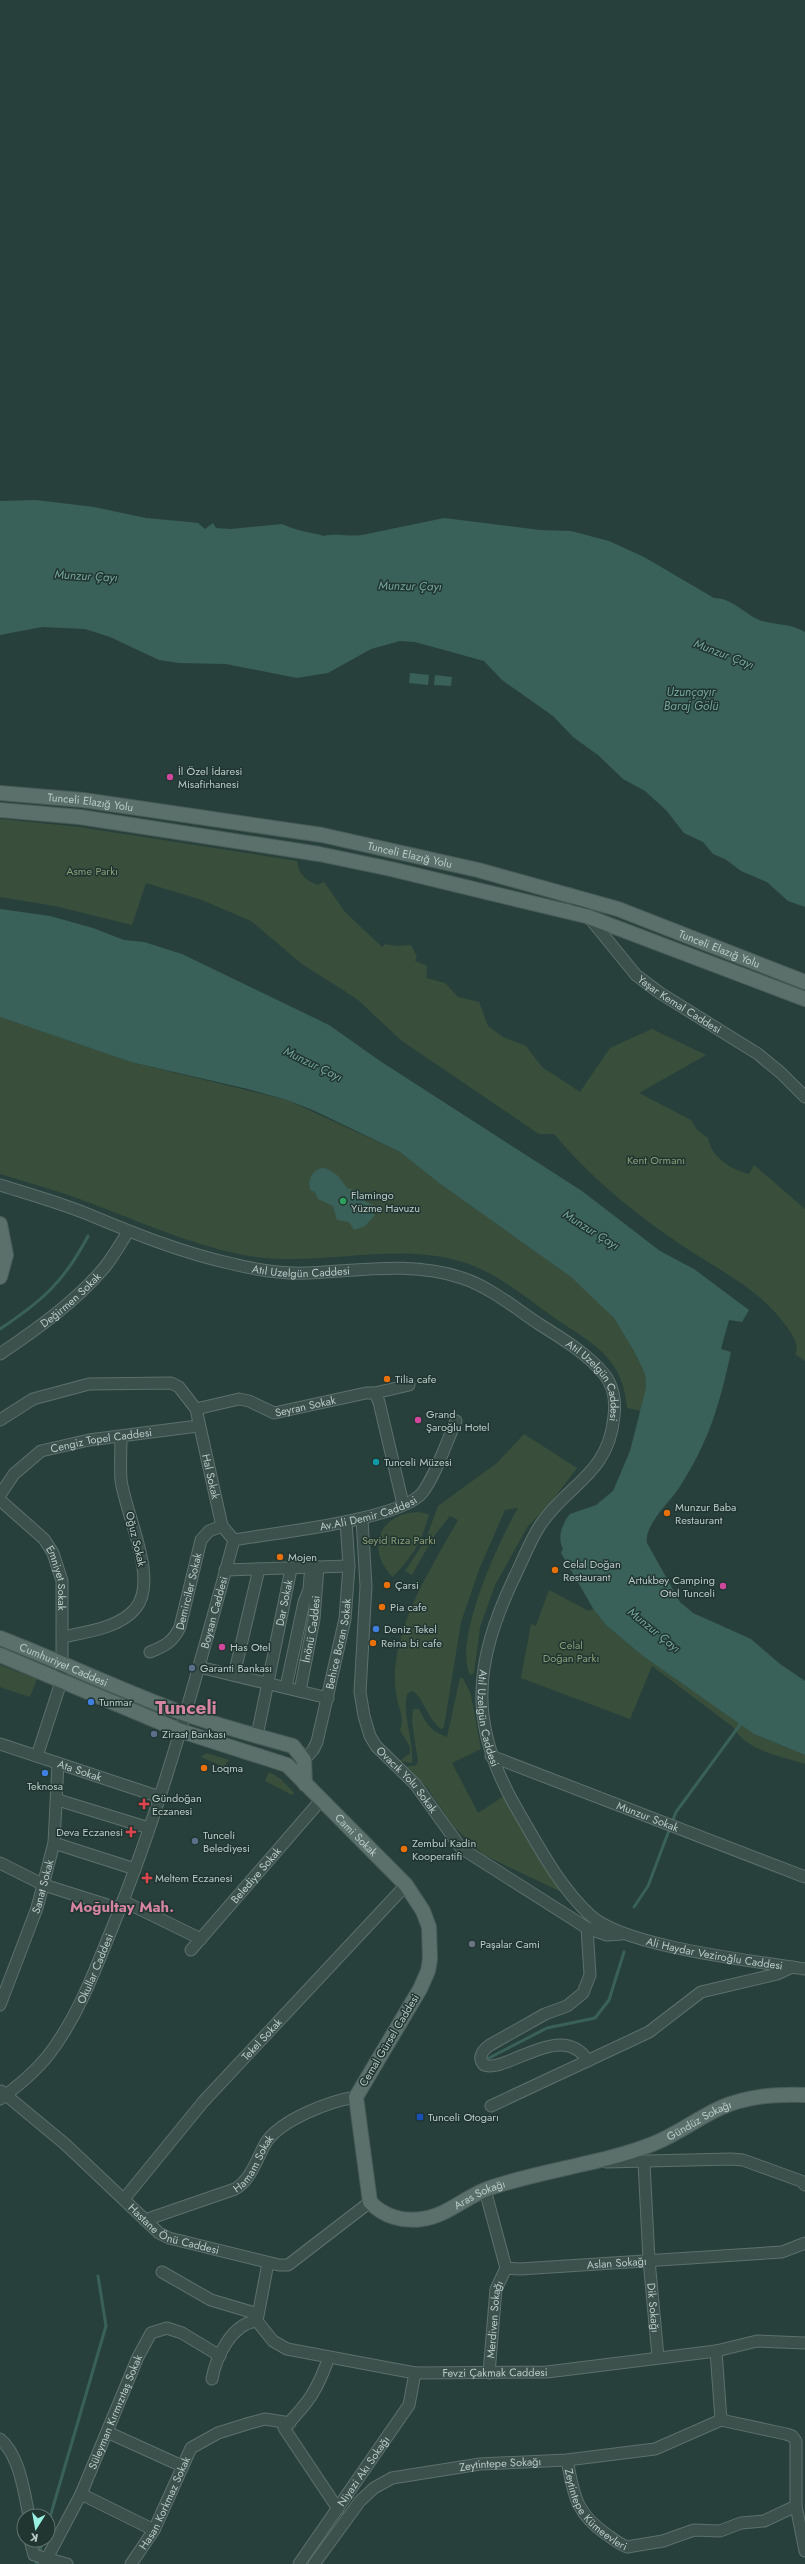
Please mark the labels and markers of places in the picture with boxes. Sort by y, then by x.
place label: İl Özel İdaresi Misafirhanesi [178,763,243,792]
marker: İl Özel İdaresi Misafirhanesi [165,772,175,782]
place label: Flamingo Yüzme Havuzu [351,1187,420,1216]
marker: Flamingo Yüzme Havuzu [338,1196,348,1206]
place label: Tilia cafe [395,1371,437,1387]
marker: Tilia cafe [382,1374,392,1384]
place label: Grand Şaroğlu Hotel [426,1406,490,1435]
marker: Grand Şaroğlu Hotel [413,1415,423,1425]
place label: Tunceli Müzesi [384,1454,452,1470]
marker: Tunceli Müzesi [371,1457,381,1467]
place label: Munzur Baba Restaurant [675,1499,736,1528]
marker: Munzur Baba Restaurant [662,1508,672,1518]
place label: Mojen [288,1549,317,1565]
marker: Mojen [275,1552,285,1562]
place label: Celal Doğan Restaurant [563,1556,621,1585]
marker: Celal Doğan Restaurant [550,1565,560,1575]
place label: Artukbey Camping Otel Tunceli [628,1572,715,1601]
place label: Çarsi [395,1577,419,1593]
marker: Çarsi [382,1580,392,1590]
marker: Artukbey Camping Otel Tunceli [718,1581,728,1591]
place label: Pia cafe [390,1599,427,1615]
marker: Pia cafe [377,1602,387,1612]
place label: Deniz Tekel [384,1621,437,1637]
marker: Deniz Tekel [371,1624,381,1634]
place label: Reina bi cafe [381,1635,442,1651]
marker: Reina bi cafe [368,1638,378,1648]
place label: Has Otel [230,1639,270,1655]
marker: Has Otel [217,1642,227,1652]
place label: Garanti Bankası [200,1660,272,1676]
marker: Garanti Bankası [187,1663,197,1673]
place label: Tunmar [99,1694,133,1710]
marker: Tunmar [86,1697,96,1707]
place label: Ziraat Bankası [162,1726,226,1742]
marker: Ziraat Bankası [149,1729,159,1739]
place label: Loqma [212,1760,243,1776]
marker: Loqma [199,1763,209,1773]
marker: Teknosa [40,1768,50,1778]
place label: Teknosa [27,1778,63,1794]
place label: Gündoğan Eczanesi [152,1790,202,1819]
marker: Gündoğan Eczanesi [139,1799,149,1809]
place label: Deva Eczanesi [56,1824,123,1840]
marker: Deva Eczanesi [126,1827,136,1837]
place label: Tunceli Belediyesi [203,1827,250,1856]
place label: Zembul Kadin Kooperatifi [412,1835,476,1864]
marker: Tunceli Belediyesi [190,1836,200,1846]
marker: Zembul Kadin Kooperatifi [399,1844,409,1854]
place label: Meltem Eczanesi [155,1870,233,1886]
marker: Meltem Eczanesi [142,1873,152,1883]
place label: Paşalar Cami [480,1936,540,1952]
marker: Paşalar Cami [467,1939,477,1949]
place label: Tunceli Otogarı [428,2109,499,2125]
marker: Tunceli Otogarı [415,2112,425,2122]

